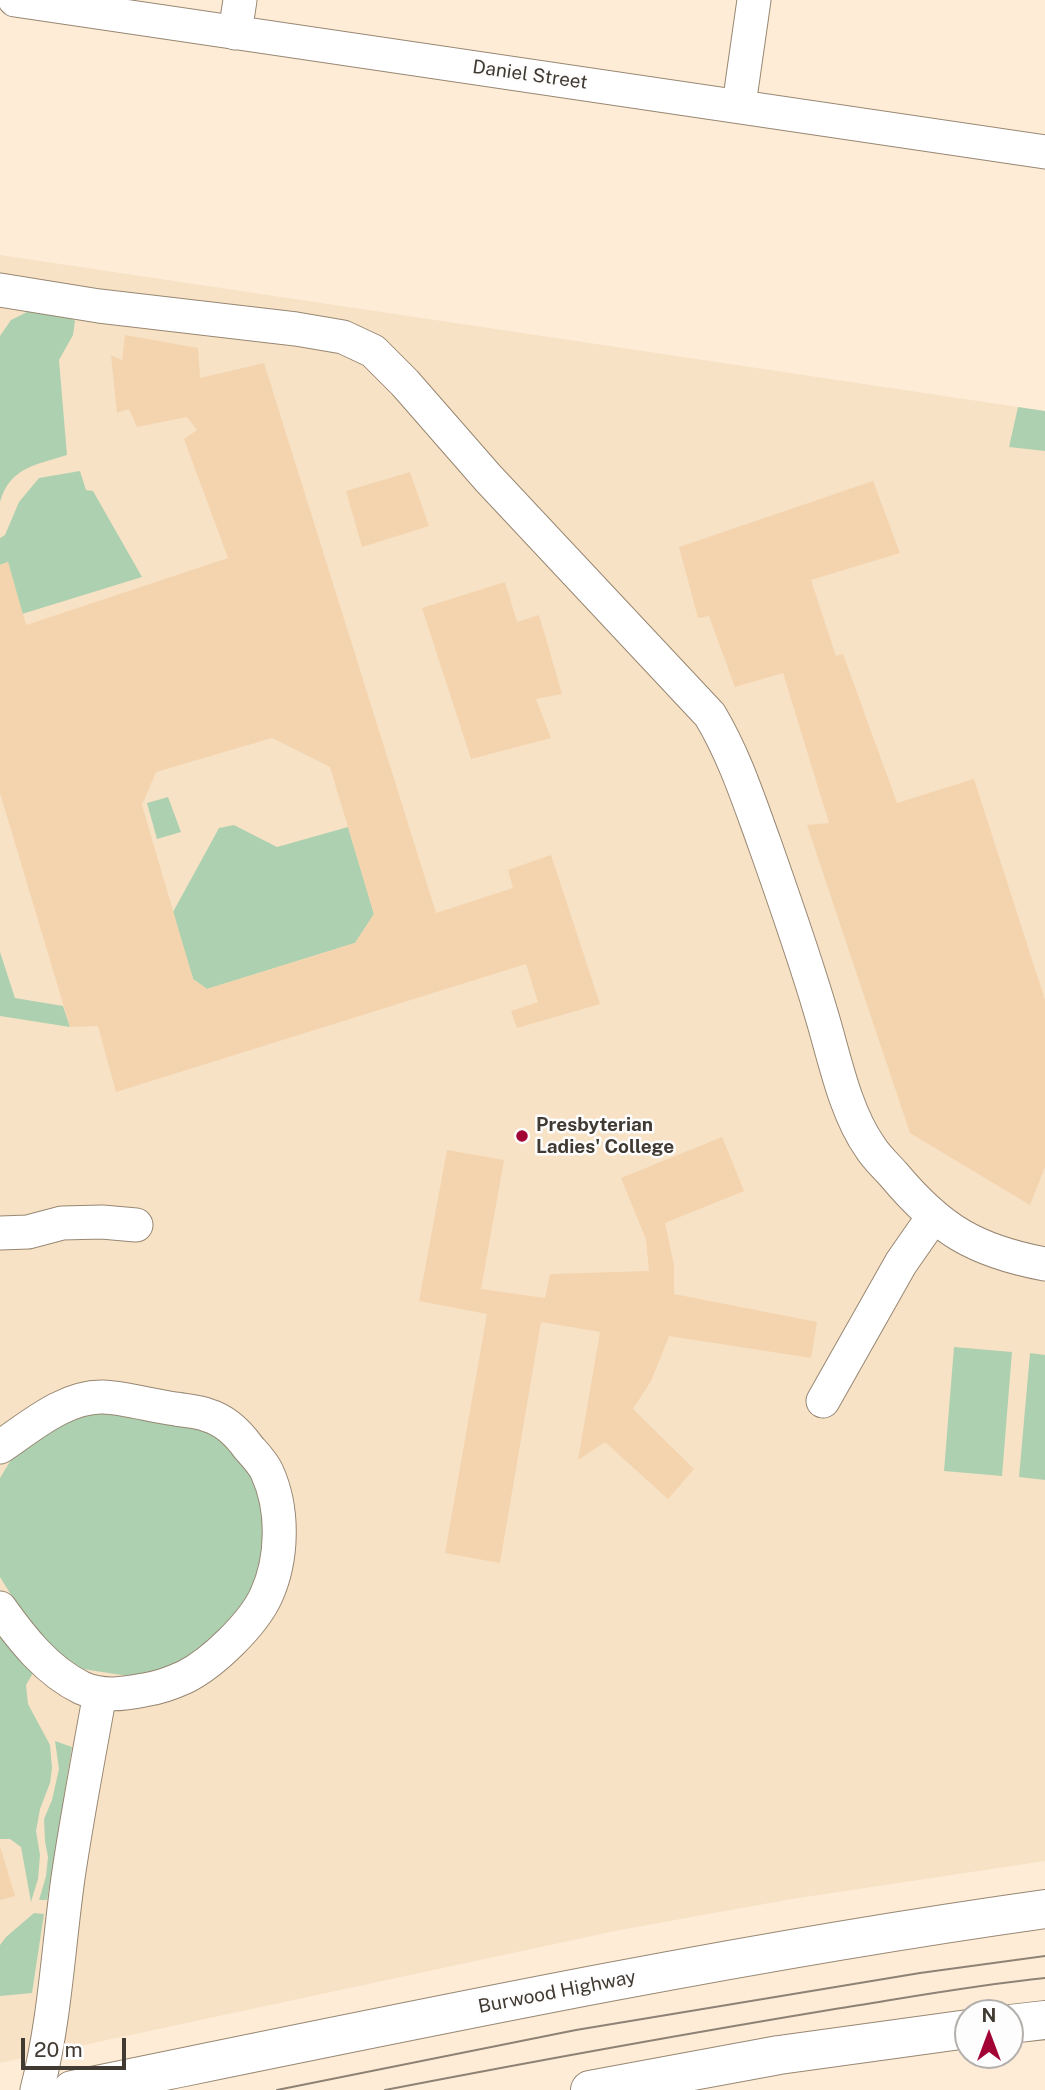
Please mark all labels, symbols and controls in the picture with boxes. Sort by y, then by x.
street label: Daniel Street [471,56,589,94]
place label: Presbyterian Ladies' College [536,1114,674,1158]
marker: Presbyterian Ladies' College [514,1128,530,1144]
street label: Burwood Highway [476,1966,638,2018]
north arrow [954,1999,1024,2069]
text: N [982,2004,996,2026]
scale bar [24,2024,130,2068]
text: 20 m [34,2037,83,2062]

